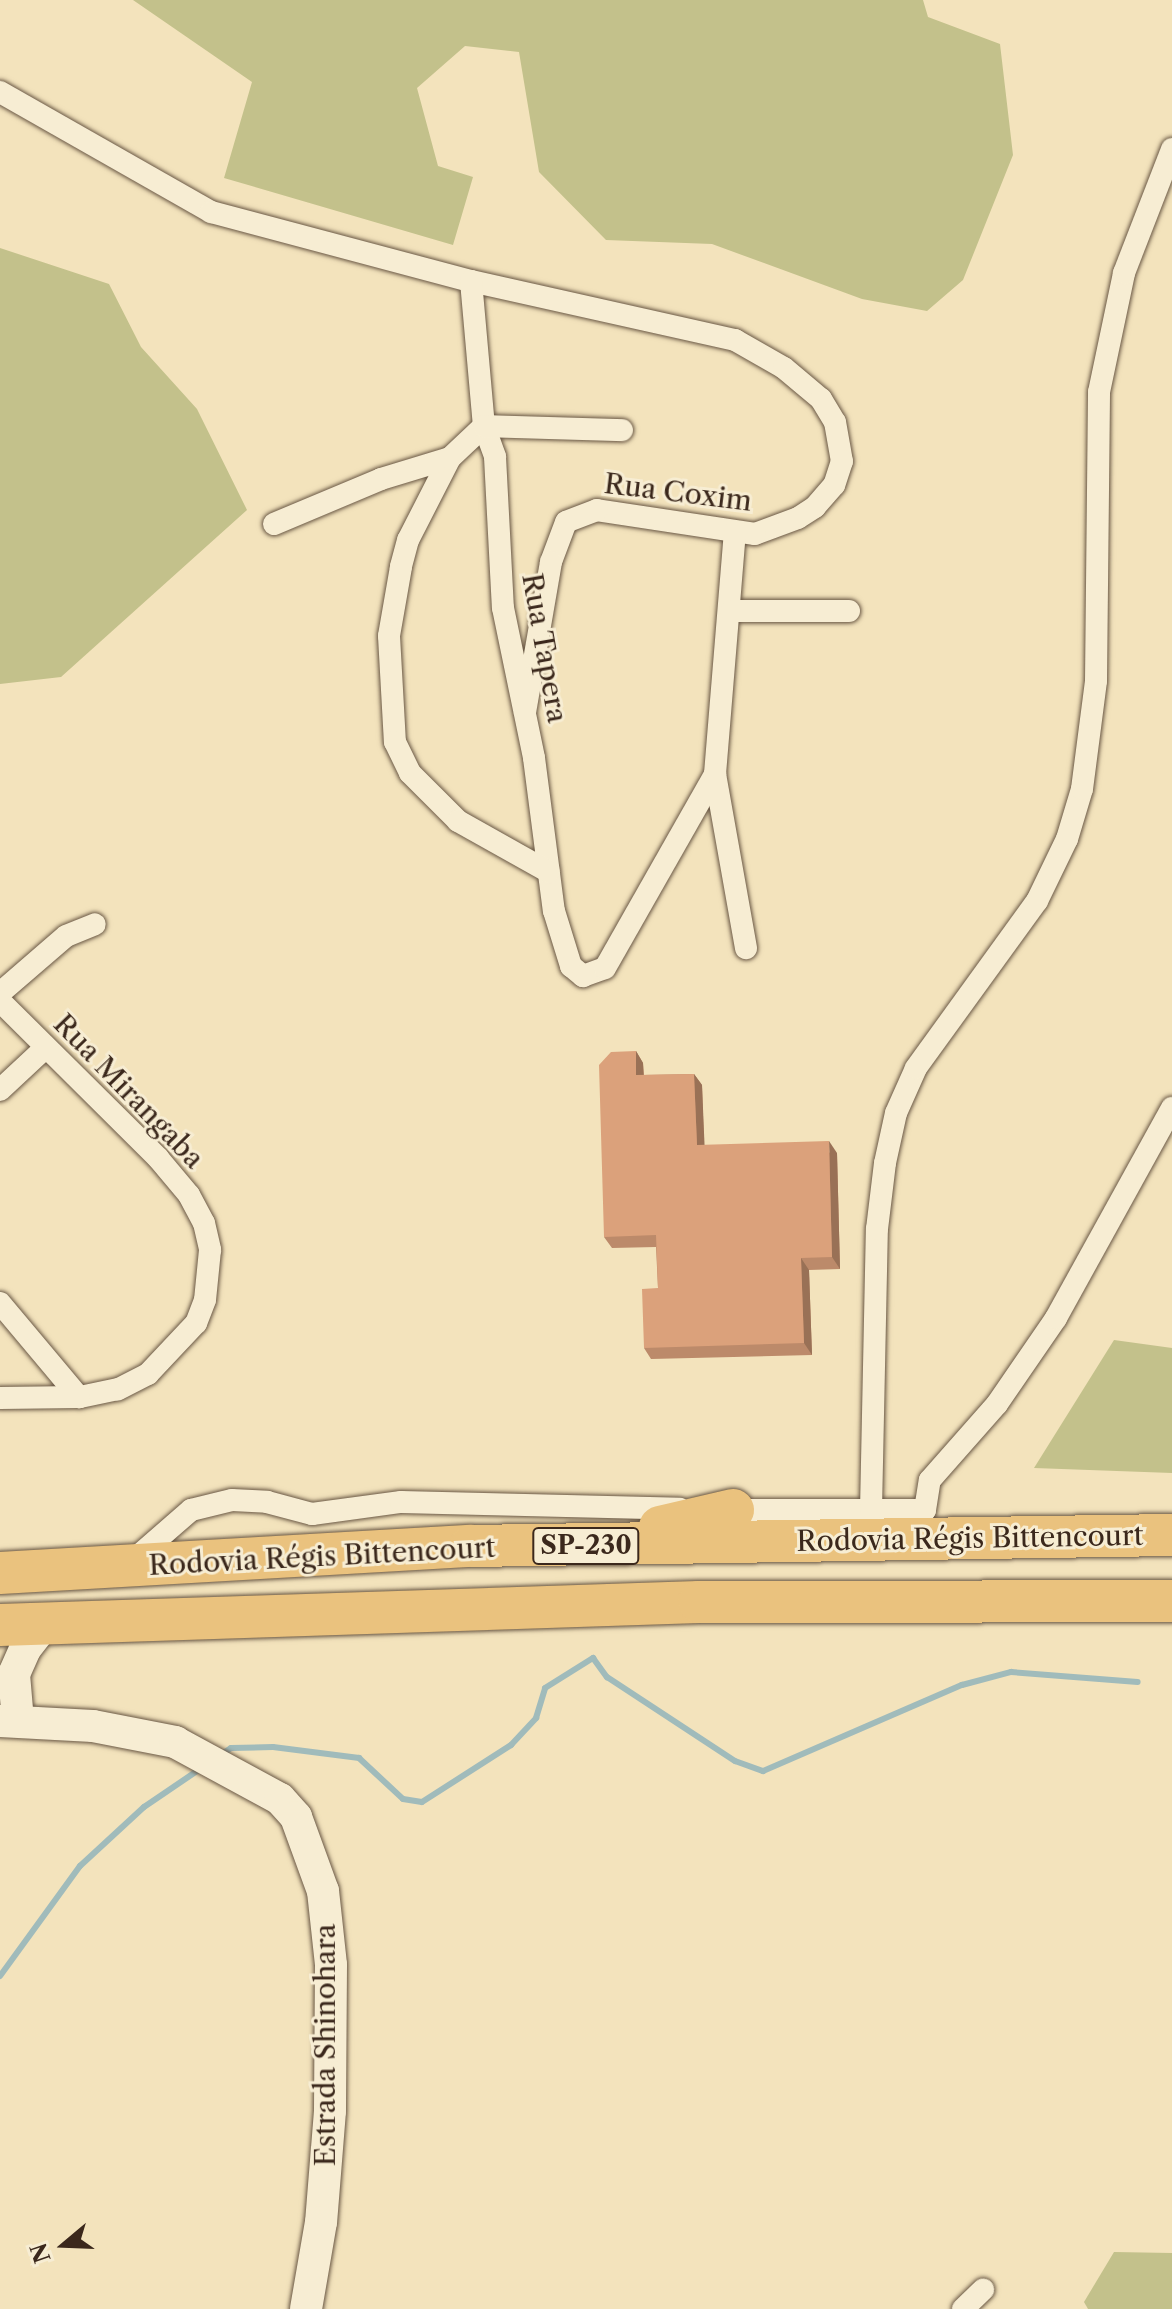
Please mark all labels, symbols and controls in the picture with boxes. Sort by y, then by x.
street label: Rua Coxim [602,466,754,518]
street label: Rua Tapera [515,570,575,726]
street label: Rua Mirangaba [47,1007,211,1175]
street label: Rodovia Régis Bittencourt [796,1518,1144,1558]
road number: SP-230 [532,1524,640,1568]
street label: Rodovia Régis Bittencourt [148,1530,496,1582]
street label: Estrada Shinohara [308,1923,342,2167]
north arrow [24,2205,104,2285]
text: N [25,2240,57,2266]

